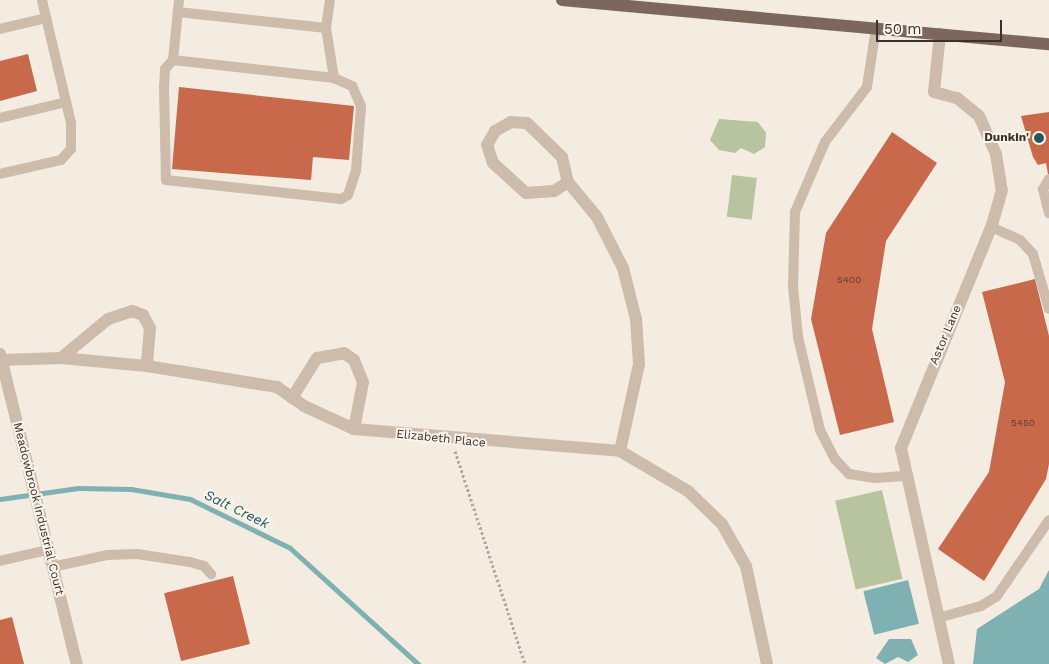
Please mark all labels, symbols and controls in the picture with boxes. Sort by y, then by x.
scale bar [879,10,1005,42]
text: 50 m [884,20,921,38]
place label: Dunkin' [984,131,1029,145]
marker: Dunkin' [1033,132,1045,144]
house number: 5400 [837,274,861,286]
street label: Astor Lane [927,303,965,367]
house number: 5450 [1011,417,1035,429]
street label: Meadowbrook Industrial Court [9,421,67,597]
street label: Elizabeth Place [396,427,486,451]
water label: Salt Creek [202,486,272,532]

